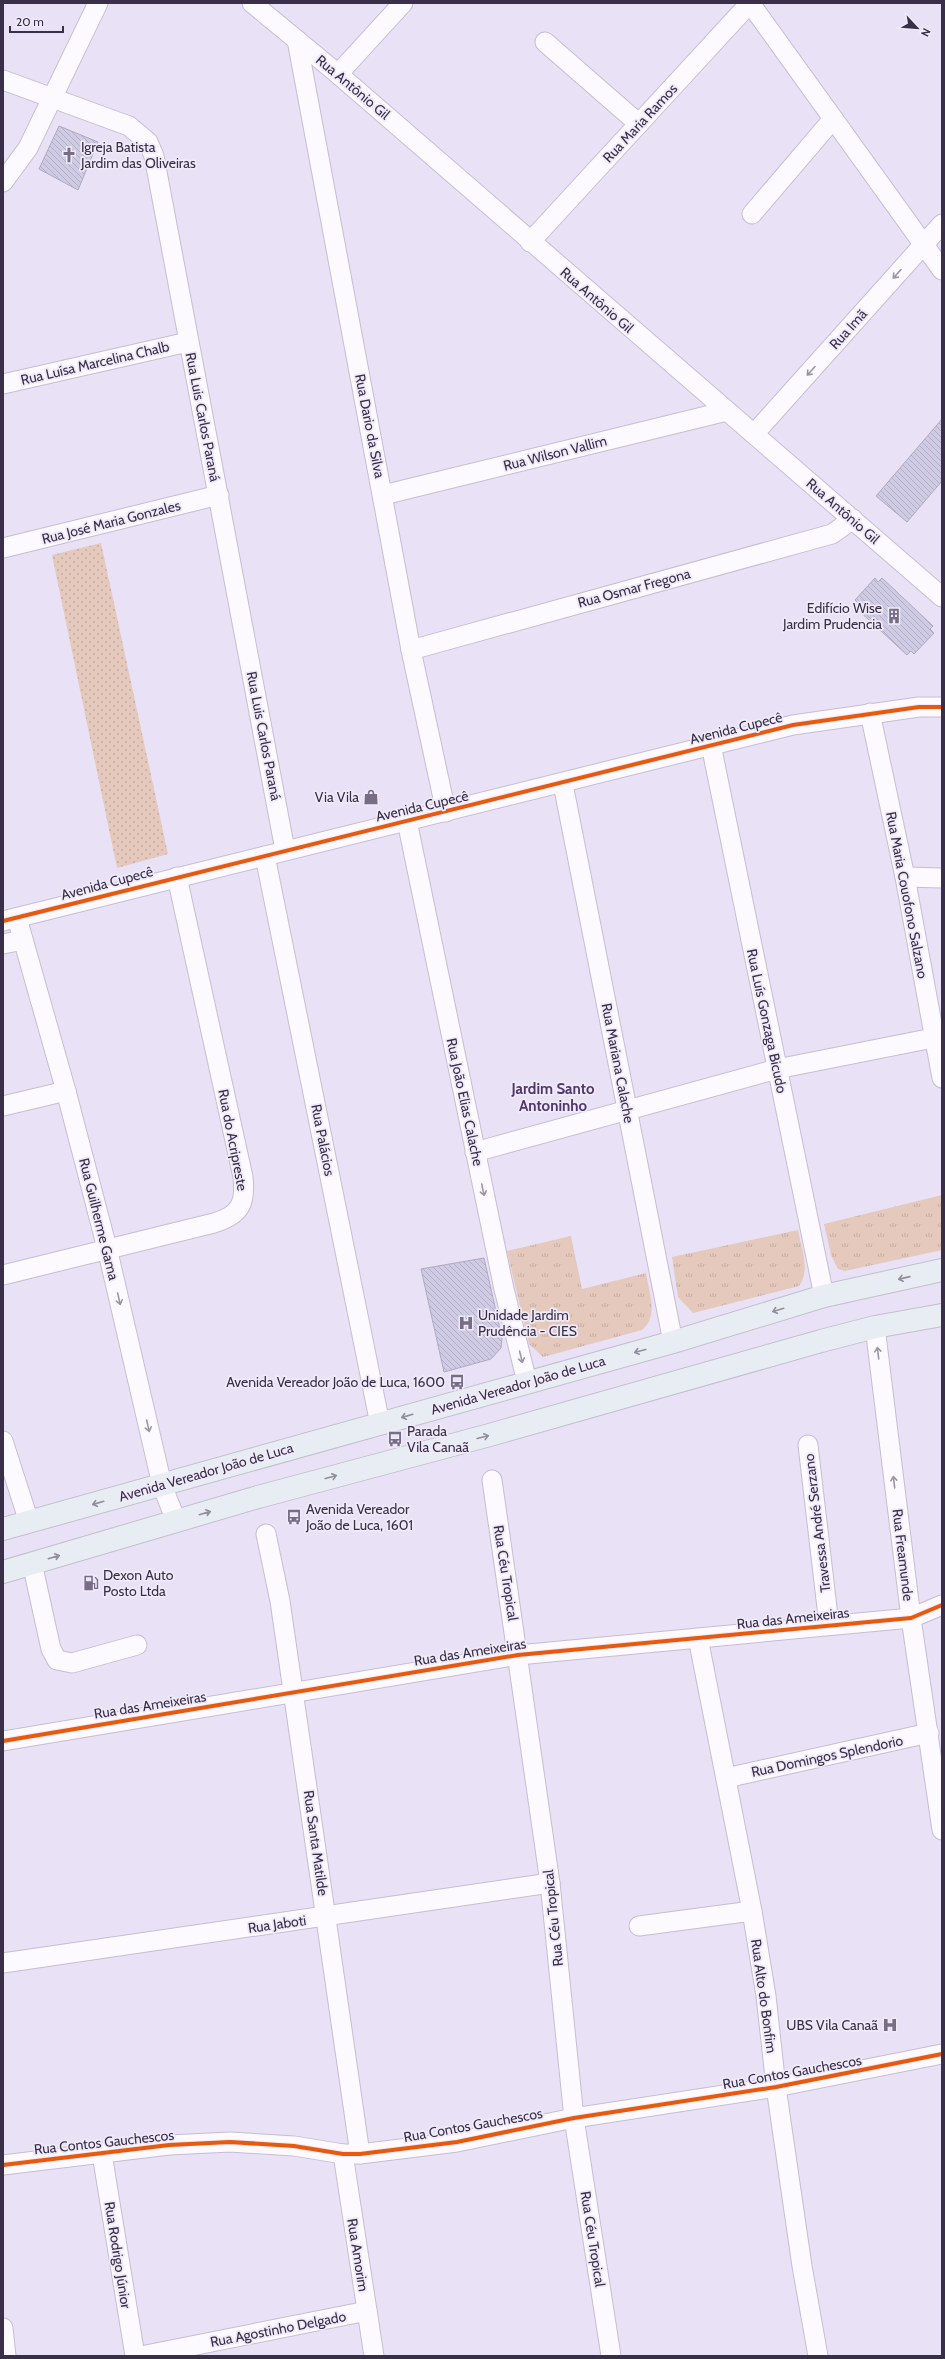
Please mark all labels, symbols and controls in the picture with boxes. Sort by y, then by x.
scale bar [10,8,63,34]
north arrow [897,8,937,48]
text: 20 m [16,14,44,29]
text: N [918,26,934,39]
street label: Rua Antônio Gil [312,51,394,124]
street label: Rua Maria Ramos [599,80,681,166]
place label: Igreja Batista Jardim das Oliveiras [80,138,196,172]
church icon: Igreja Batista Jardim das Oliveiras [60,146,78,164]
street label: Rua Antônio Gil [557,263,638,337]
one-way arrow [892,269,902,279]
street label: Rua Imã [825,305,871,353]
street label: Rua Luísa Marcelina Chalb [19,337,171,389]
street label: Rua Luis Carlos Paraná [182,351,224,483]
one-way arrow [806,366,815,376]
street label: Rua Dario da Silva [351,372,389,480]
street label: Rua Wilson Vallim [501,431,609,475]
street label: Rua Antônio Gil [803,474,884,548]
street label: Rua José Maria Gonzales [40,496,182,548]
street label: Rua Osmar Fregona [576,564,693,612]
place label: Edifício Wise Jardim Prudencia [782,599,882,633]
building icon: Edifício Wise Jardim Prudencia [885,607,903,625]
street label: Rua Luis Carlos Paraná [243,670,285,802]
street label: Avenida Cupecê [688,708,784,748]
street label: Avenida Cupecê [374,787,470,825]
place label: Via Vila [315,788,359,806]
shop icon: Via Vila [362,788,380,806]
street label: Rua Maria Couofono Salzano [882,810,932,980]
street label: Avenida Cupecê [59,862,155,904]
street label: Rua Luís Gonzaga Bicudo [743,947,791,1095]
street label: Rua Mariana Calache [598,1002,638,1124]
street label: Rua João Elias Calache [443,1036,487,1168]
district label: Jardim Santo Antoninho [510,1080,595,1115]
street label: Rua do Acripreste [214,1088,252,1192]
street label: Rua Palácios [307,1103,339,1178]
street label: Rua Guilherme Gama [75,1156,123,1282]
one-way arrow [480,1183,488,1196]
one-way arrow [898,1275,911,1283]
one-way arrow [115,1292,123,1305]
place label: Unidade Jardim Prudência - CIES [478,1306,577,1340]
one-way arrow [772,1307,785,1314]
hospital icon: Unidade Jardim Prudência - CIES [457,1314,475,1332]
one-way arrow [874,1347,882,1360]
one-way arrow [634,1348,647,1355]
street label: Avenida Vereador João de Luca [429,1351,608,1419]
one-way arrow [518,1351,525,1364]
place label: Avenida Vereador João de Luca, 1600 [226,1373,445,1391]
bus stop icon: Avenida Vereador João de Luca, 1600 [448,1373,466,1391]
one-way arrow [401,1413,414,1420]
one-way arrow [145,1419,153,1432]
place label: Parada Vila Canaã [407,1422,469,1456]
bus stop icon: Parada Vila Canaã [386,1430,404,1448]
one-way arrow [477,1433,490,1440]
street label: Avenida Vereador João de Luca [117,1438,296,1506]
street label: Travessa André Serzano [800,1452,834,1593]
one-way arrow [324,1473,337,1481]
one-way arrow [890,1476,898,1489]
one-way arrow [92,1500,105,1507]
place label: Avenida Vereador João de Luca, 1601 [305,1500,413,1534]
bus stop icon: Avenida Vereador João de Luca, 1601 [285,1508,303,1526]
street label: Rua Freamunde [888,1508,918,1602]
one-way arrow [199,1509,212,1516]
street label: Rua Céu Tropical [490,1524,523,1623]
one-way arrow [47,1553,60,1560]
place label: Dexon Auto Posto Ltda [103,1566,174,1600]
fuel station icon: Dexon Auto Posto Ltda [82,1574,100,1592]
street label: Rua das Ameixeiras [736,1603,850,1633]
street label: Rua das Ameixeiras [413,1634,528,1670]
street label: Rua das Ameixeiras [93,1687,208,1723]
street label: Rua Domingos Splendorio [749,1731,905,1781]
street label: Rua Santa Matilde [300,1789,332,1897]
street label: Rua Céu Tropical [539,1868,567,1967]
street label: Rua Jaboti [247,1911,307,1937]
street label: Rua Alto do Bonfim [747,1938,781,2054]
place label: UBS Vila Canaã [786,2016,878,2034]
hospital icon: UBS Vila Canaã [881,2016,899,2034]
street label: Rua Contos Gauchescos [721,2051,863,2093]
street label: Rua Contos Gauchescos [402,2104,544,2146]
street label: Rua Contos Gauchescos [33,2126,175,2158]
street label: Rua Céu Tropical [577,2190,610,2289]
street label: Rua Rodrigo Júnior [101,2200,135,2310]
street label: Rua Amorim [343,2217,373,2293]
street label: Rua Agostinho Delgado [208,2307,348,2351]

